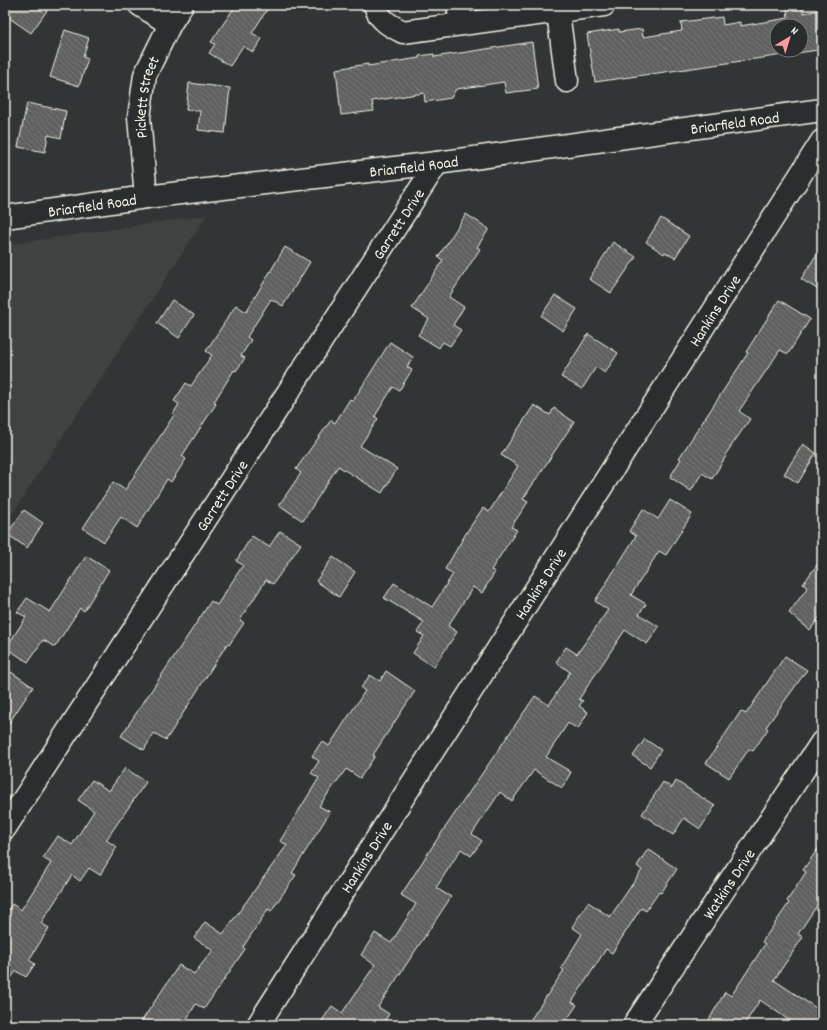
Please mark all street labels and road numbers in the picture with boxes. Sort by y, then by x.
street label: Pickett Street [130,52,167,139]
street label: Briarfield Road [689,107,781,142]
street label: Briarfield Road [368,151,460,185]
street label: Garrett Drive [368,185,432,265]
street label: Briarfield Road [47,189,138,225]
street label: Hankins Drive [685,271,748,352]
street label: Garrett Drive [192,456,255,537]
street label: Hankins Drive [510,544,574,625]
street label: Hankins Drive [336,817,399,898]
street label: Watkins Drive [698,845,762,925]

